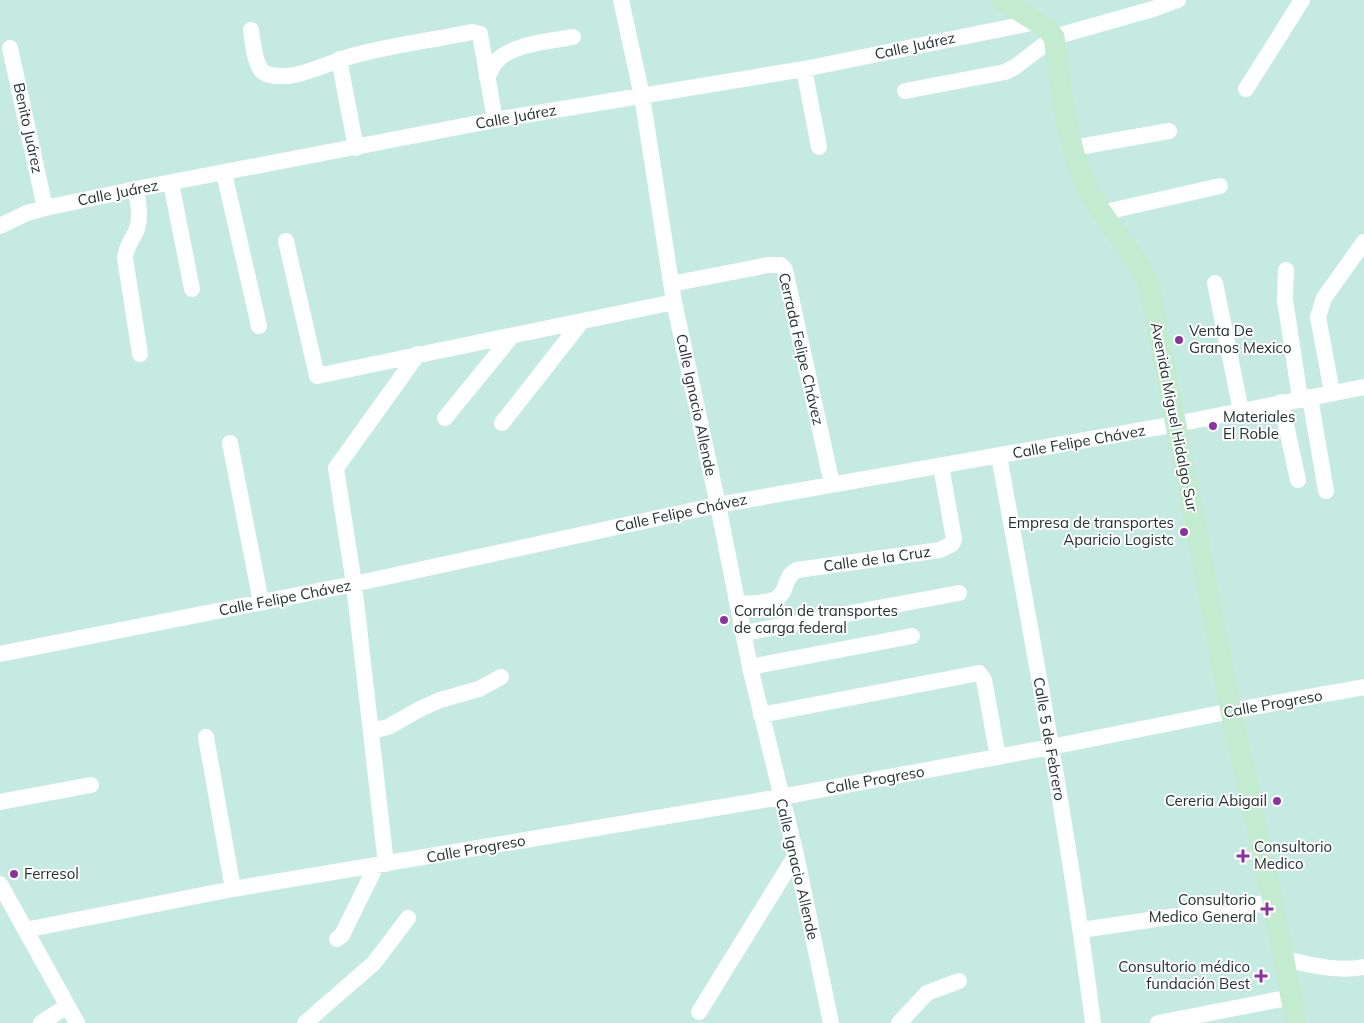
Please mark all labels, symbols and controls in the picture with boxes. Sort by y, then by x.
street label: Calle Juárez [873,28,957,63]
street label: Benito Juárez [10,81,47,175]
street label: Calle Juárez [474,100,558,133]
street label: Calle Juárez [76,175,160,210]
street label: Cerrada Felipe Chávez [775,271,828,427]
street label: Avenida Miguel Hidalgo Sur [1147,321,1202,514]
place label: Venta De Granos Mexico [1189,321,1291,357]
street label: Calle Ignacio Allende [672,332,721,478]
marker: Venta De Granos Mexico [1173,334,1185,346]
place label: Materiales El Roble [1223,407,1295,443]
street label: Calle Felipe Chávez [1011,420,1147,463]
marker: Materiales El Roble [1207,420,1219,432]
street label: Calle Felipe Chávez [613,489,749,536]
place label: Empresa de transportes Aparicio Logistc [1008,513,1174,549]
marker: Empresa de transportes Aparicio Logistc [1178,526,1190,538]
street label: Calle de la Cruz [822,542,932,575]
street label: Calle Felipe Chávez [217,575,353,620]
place label: Corralón de transportes de carga federal [734,601,898,637]
marker: Corralón de transportes de carga federal [718,614,730,626]
street label: Calle 5 de Febrero [1029,676,1070,802]
street label: Calle Progreso [1222,685,1324,722]
street label: Calle Progreso [824,761,926,798]
place label: Cereria Abigail [1165,791,1267,810]
marker: Cereria Abigail [1271,795,1283,807]
street label: Calle Ignacio Allende [772,796,823,942]
street label: Calle Progreso [425,830,527,867]
place label: Consultorio Medico [1254,837,1332,873]
marker: Consultorio Medico [1236,849,1250,863]
place label: Ferresol [24,864,79,883]
marker: Ferresol [8,868,20,880]
place label: Consultorio Medico General [1149,890,1256,926]
marker: Consultorio Medico General [1260,902,1274,916]
place label: Consultorio médico fundación Best [1118,957,1250,993]
marker: Consultorio médico fundación Best [1254,969,1268,983]

